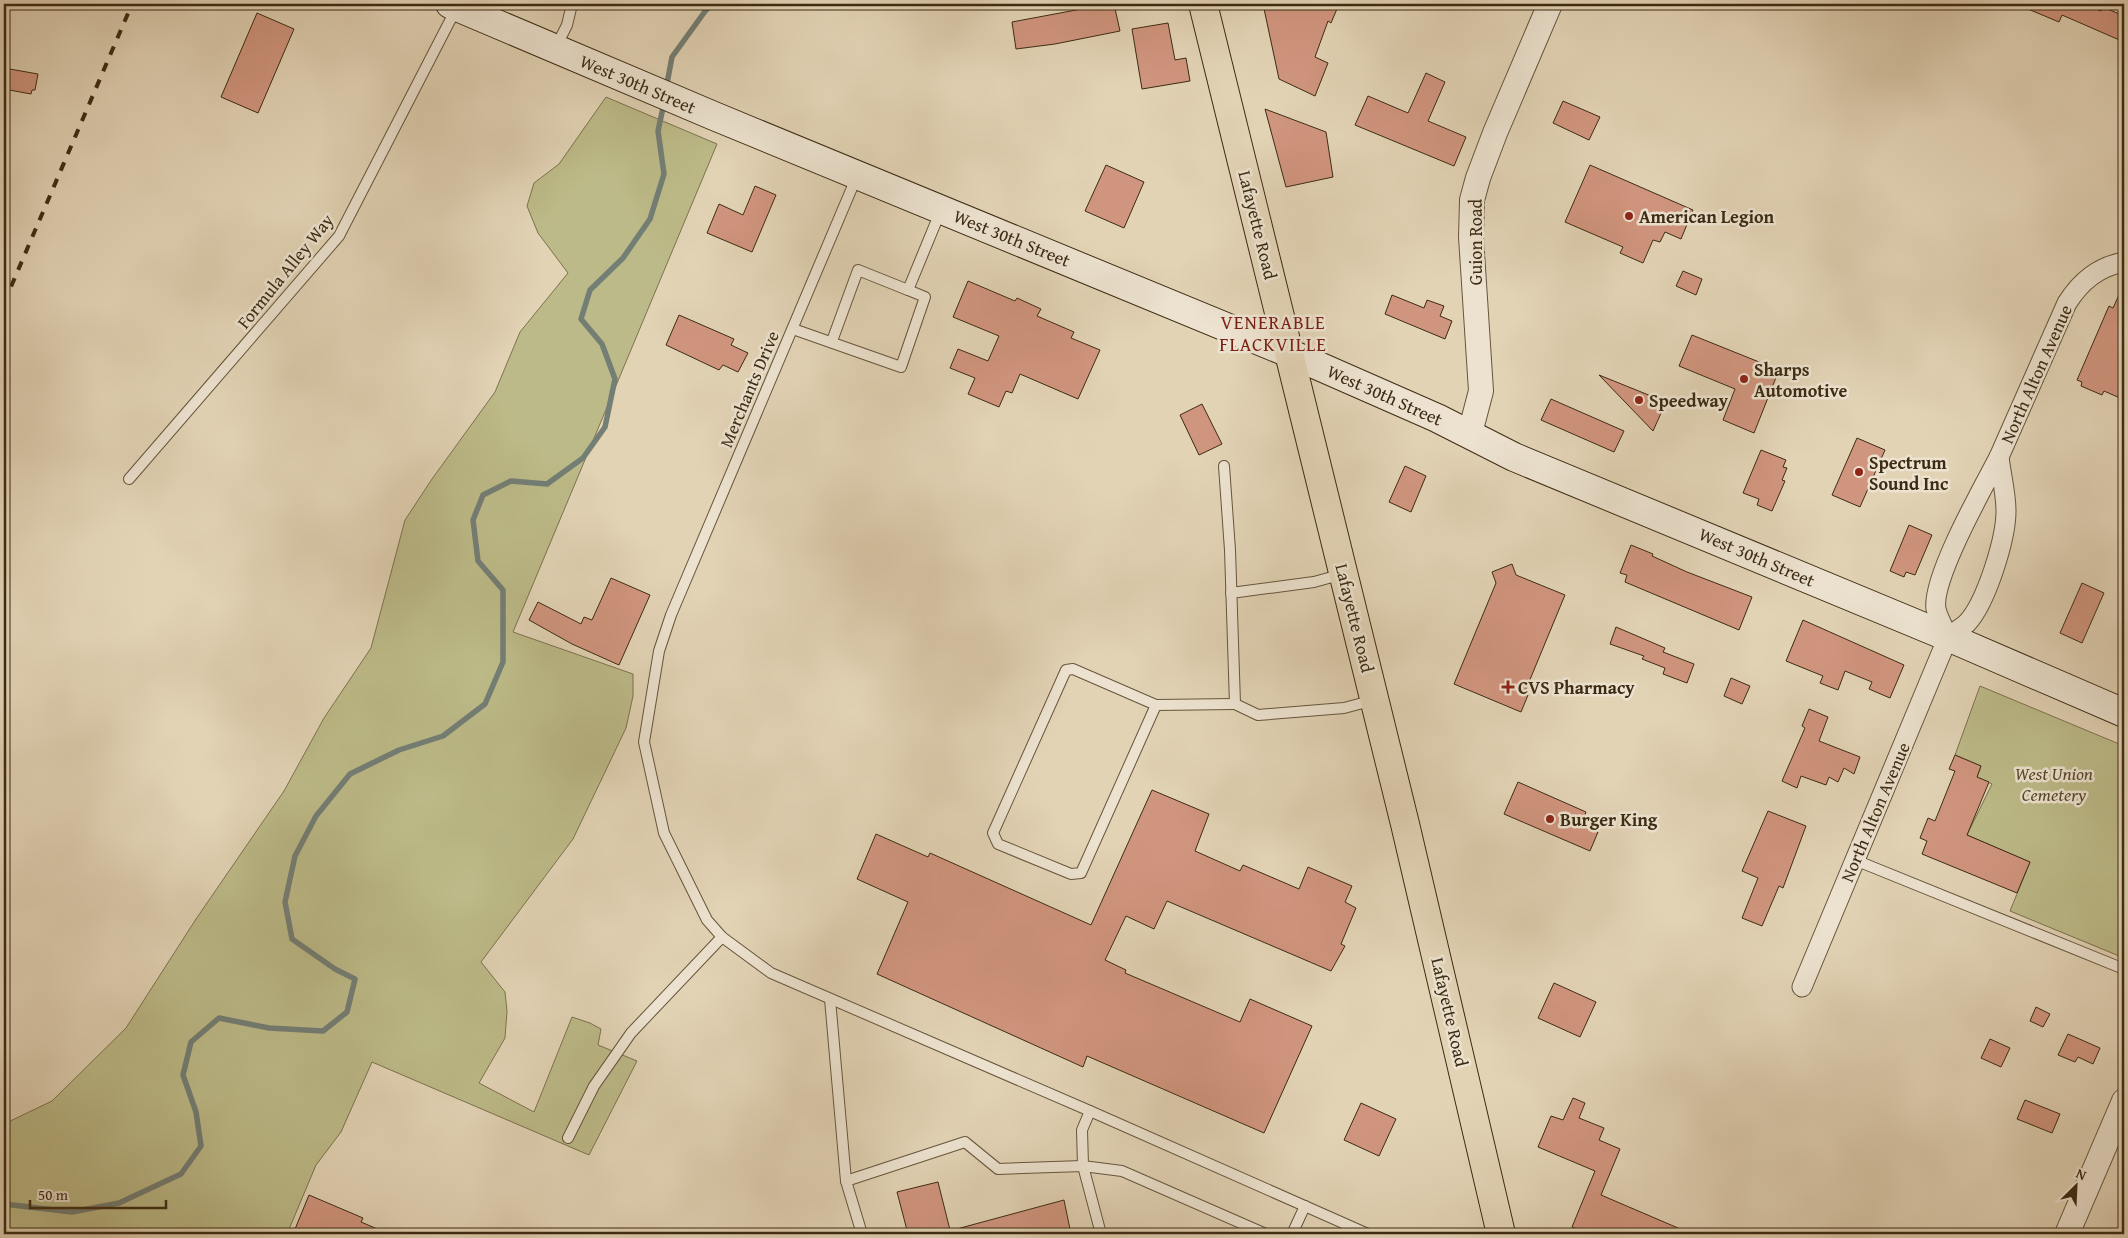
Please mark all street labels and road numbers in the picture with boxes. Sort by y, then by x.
street label: West 30th Street [576,47,701,121]
street label: Lafayette Road [1231,168,1285,283]
street label: Guion Road [1462,198,1489,285]
street label: West 30th Street [950,202,1075,274]
street label: Formula Alley Way [230,208,340,334]
street label: North Alton Avenue [1993,300,2079,448]
street label: Merchants Drive [712,326,786,452]
street label: West 30th Street [1323,357,1448,433]
street label: West 30th Street [1695,520,1820,594]
street label: Lafayette Road [1328,561,1382,676]
street label: North Alton Avenue [1833,738,1917,886]
street label: Lafayette Road [1424,955,1476,1070]

